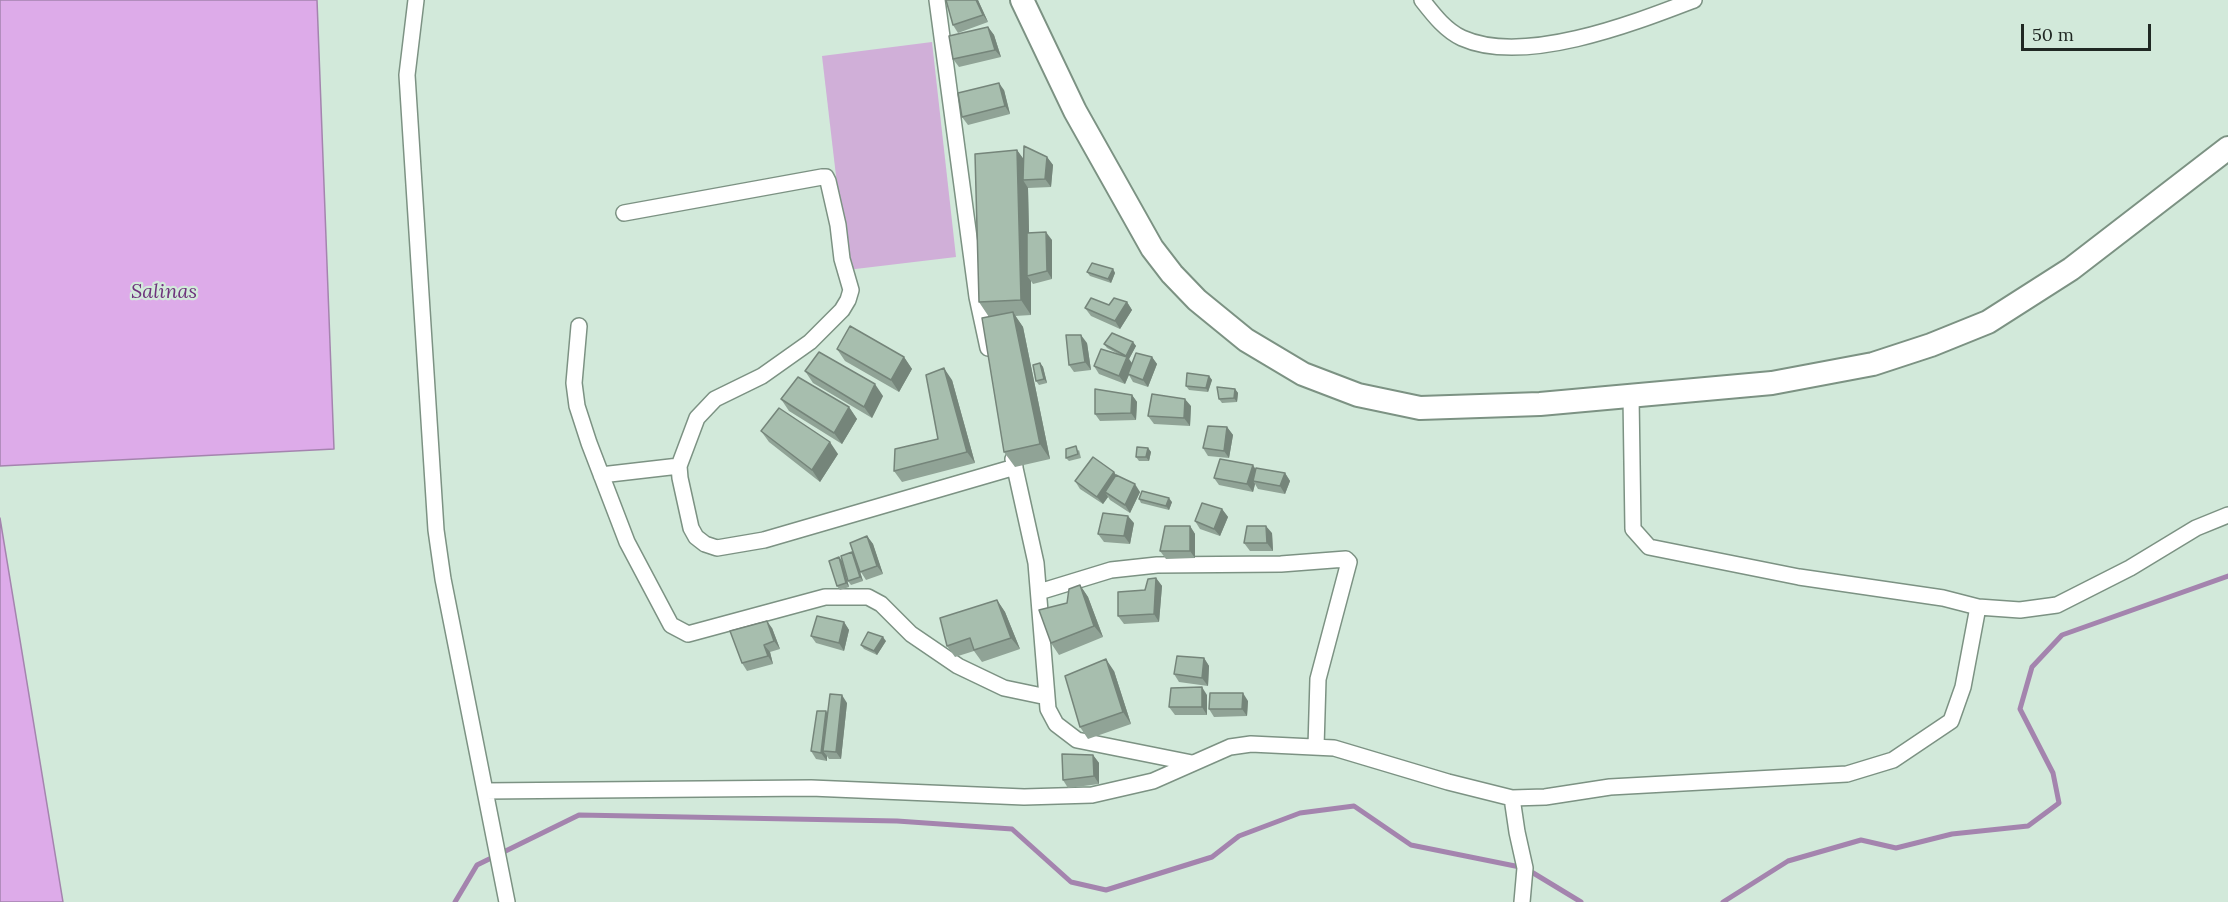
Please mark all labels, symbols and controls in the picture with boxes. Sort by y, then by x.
scale bar [2024,12,2154,50]
text: 50 m [2032,23,2074,46]
water label: Salinas [131,280,197,304]

